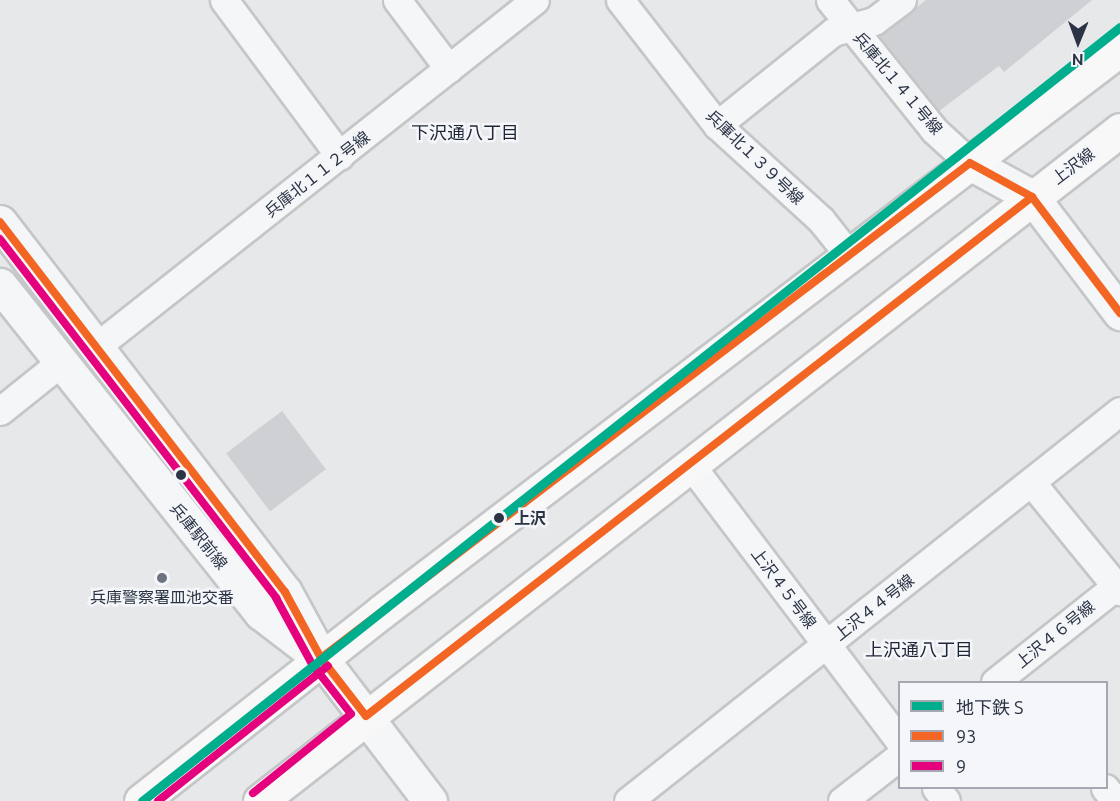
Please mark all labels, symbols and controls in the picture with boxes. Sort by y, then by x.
north arrow [1048,12,1108,72]
street label: 兵庫北１４１号線 [850,28,946,138]
text: N [1072,51,1084,69]
street label: 兵庫北１３９号線 [702,106,808,208]
district label: 下沢通八丁目 [411,121,519,143]
street label: 兵庫北１１２号線 [261,127,373,221]
street label: 上沢線 [1048,144,1098,188]
unlabelled marker [175,469,187,481]
street label: 兵庫駅前線 [166,499,232,573]
marker: 上沢 [489,508,509,528]
place label: 上沢 [514,508,546,528]
street label: 上沢４５号線 [747,544,821,632]
street label: 上沢４４号線 [830,570,918,644]
marker: 兵庫警察署皿池交番 [155,571,169,585]
place label: 兵庫警察署皿池交番 [90,587,234,607]
street label: 上沢４６号線 [1012,596,1098,672]
district label: 上沢通八丁目 [865,638,973,660]
legend [898,681,1108,789]
text: 地下鉄 S [956,697,1024,717]
text: 93 [956,726,976,746]
text: 9 [956,756,966,776]

